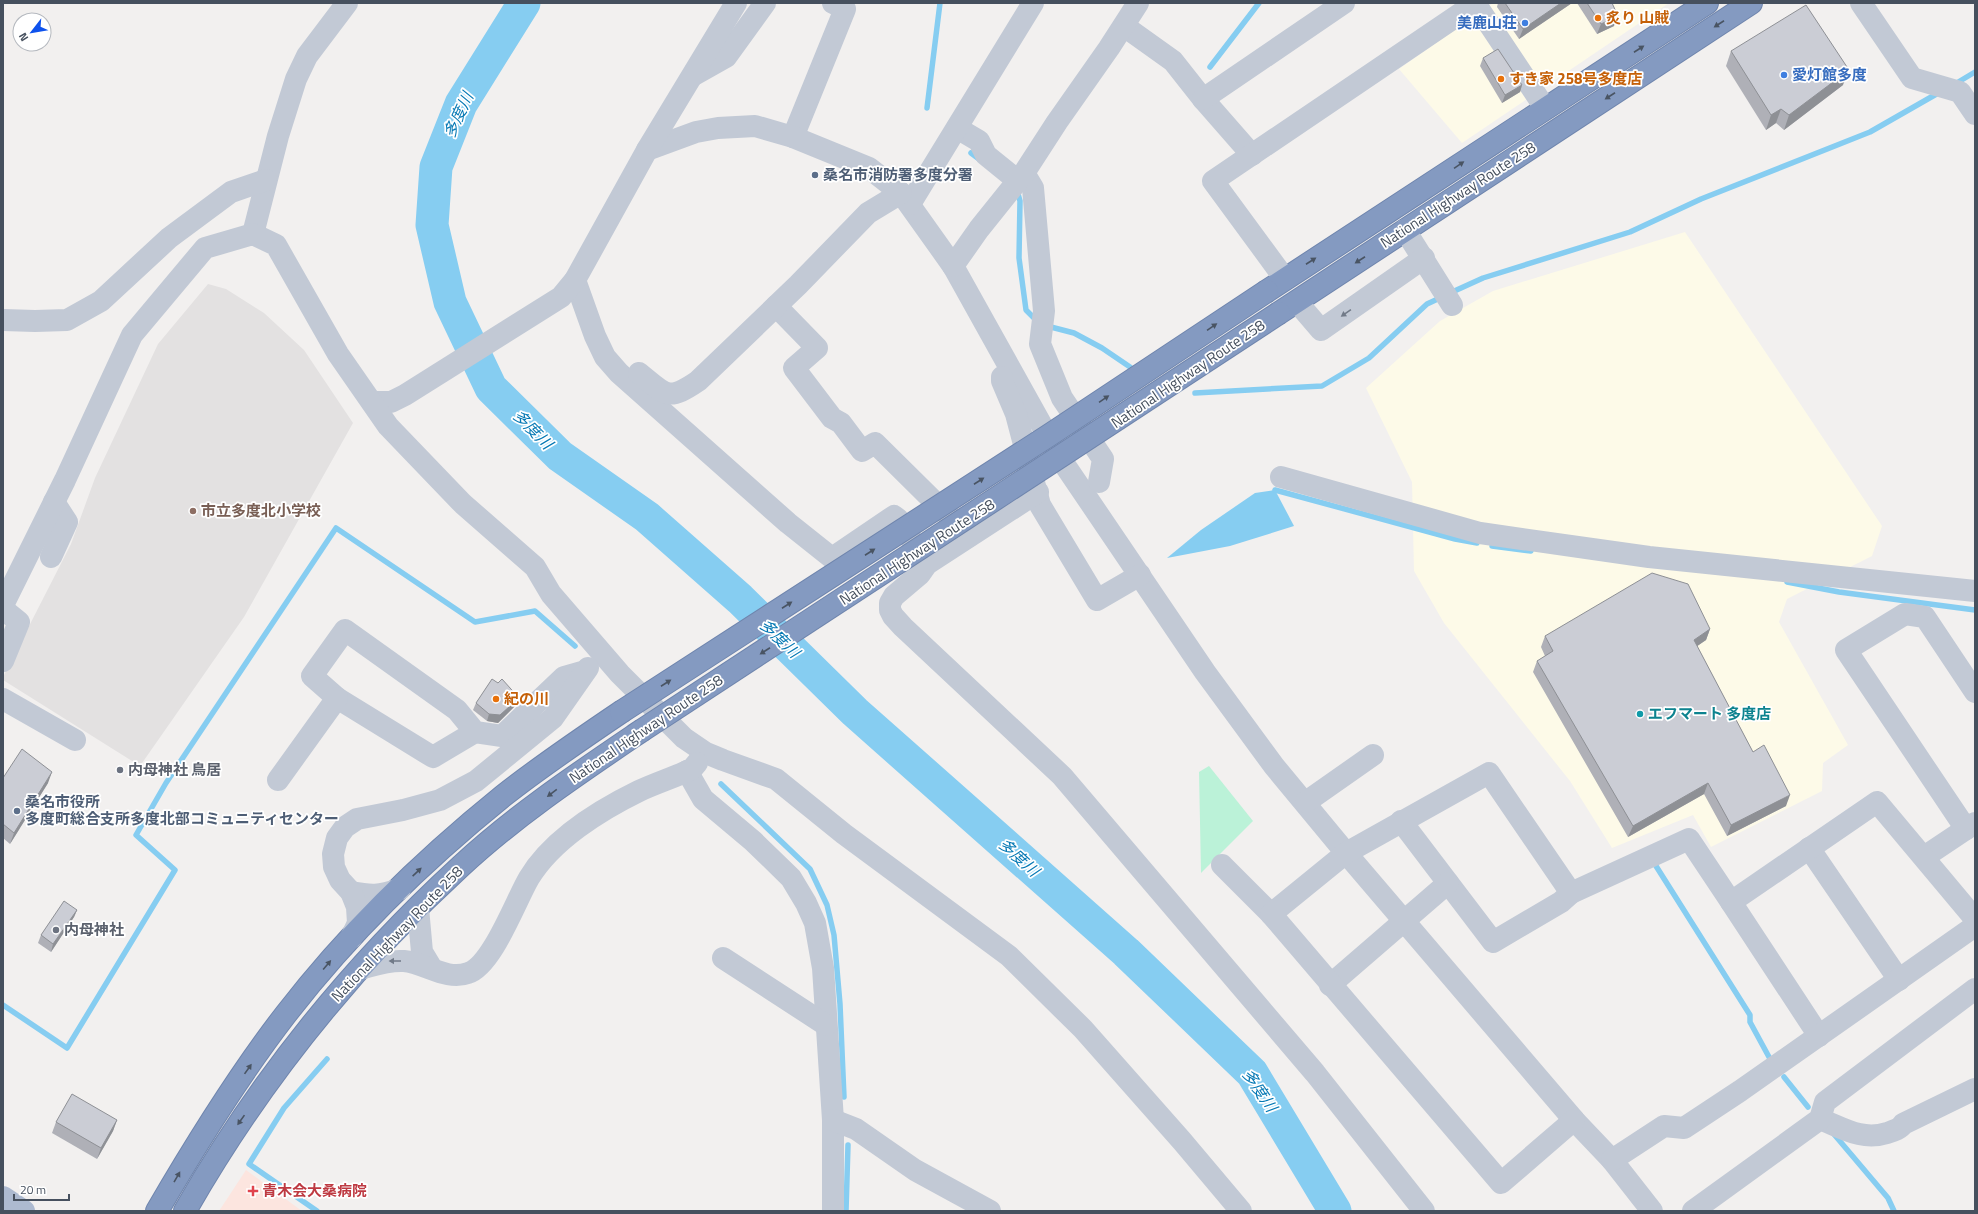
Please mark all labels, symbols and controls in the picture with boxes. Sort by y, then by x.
place label: 炙り 山賊 [1606,6,1669,29]
place label: 美鹿山荘 [1457,11,1517,34]
north arrow [12,12,52,52]
marker: 炙り 山賊 [1593,13,1603,23]
marker: 美鹿山荘 [1520,18,1530,28]
one-way arrow [1713,21,1725,28]
text: N [15,30,32,45]
one-way arrow [1633,45,1645,52]
place label: 愛灯館多度 [1792,63,1867,86]
place label: すき家 258号多度店 [1509,67,1643,90]
marker: 愛灯館多度 [1779,70,1789,80]
marker: すき家 258号多度店 [1496,74,1506,84]
water label: 多度川 [437,86,480,142]
one-way arrow [1604,92,1616,99]
street label: National Highway Route 258 [1375,136,1540,254]
one-way arrow [1454,161,1464,169]
place label: 桑名市消防署多度分署 [823,163,973,186]
marker: 桑名市消防署多度分署 [810,170,820,180]
one-way arrow [1354,257,1366,264]
one-way arrow [1305,258,1317,265]
one-way arrow [1341,309,1351,317]
street label: National Highway Route 258 [1106,313,1269,434]
one-way arrow [1207,323,1217,331]
one-way arrow [1099,395,1109,403]
water label: 多度川 [508,404,560,456]
one-way arrow [974,477,984,485]
street label: National Highway Route 258 [834,493,999,611]
place label: 市立多度北小学校 [201,499,321,522]
marker: 市立多度北小学校 [188,506,198,516]
one-way arrow [864,548,876,555]
one-way arrow [781,602,793,609]
water label: 多度川 [754,613,807,665]
one-way arrow [760,647,770,655]
street label: National Highway Route 258 [564,668,727,789]
one-way arrow [660,680,672,687]
place label: 紀の川 [504,687,549,710]
marker: 紀の川 [491,694,501,704]
place label: エフマート 多度店 [1648,702,1771,725]
marker: エフマート 多度店 [1635,709,1645,719]
place label: 内母神社 鳥居 [128,758,221,781]
marker: 内母神社 鳥居 [115,765,125,775]
one-way arrow [546,789,557,797]
place label: 桑名市役所 多度町総合支所多度北部コミュニティセンター [25,790,339,830]
marker: 桑名市役所 多度町総合支所多度北部コミュニティセンター [12,806,22,816]
water label: 多度川 [993,832,1046,883]
street label: National Highway Route 258 [325,860,468,1007]
one-way arrow [412,868,423,877]
place label: 内母神社 [64,918,124,941]
marker: 内母神社 [51,925,61,935]
one-way arrow [388,958,401,964]
one-way arrow [322,960,331,971]
one-way arrow [244,1063,252,1074]
water label: 多度川 [1237,1063,1284,1118]
one-way arrow [237,1115,245,1126]
one-way arrow [173,1171,180,1183]
scale bar [14,1176,69,1202]
place label: 青木会大桑病院 [262,1179,367,1202]
text: 20 m [20,1180,46,1199]
marker: 青木会大桑病院 [247,1185,259,1197]

